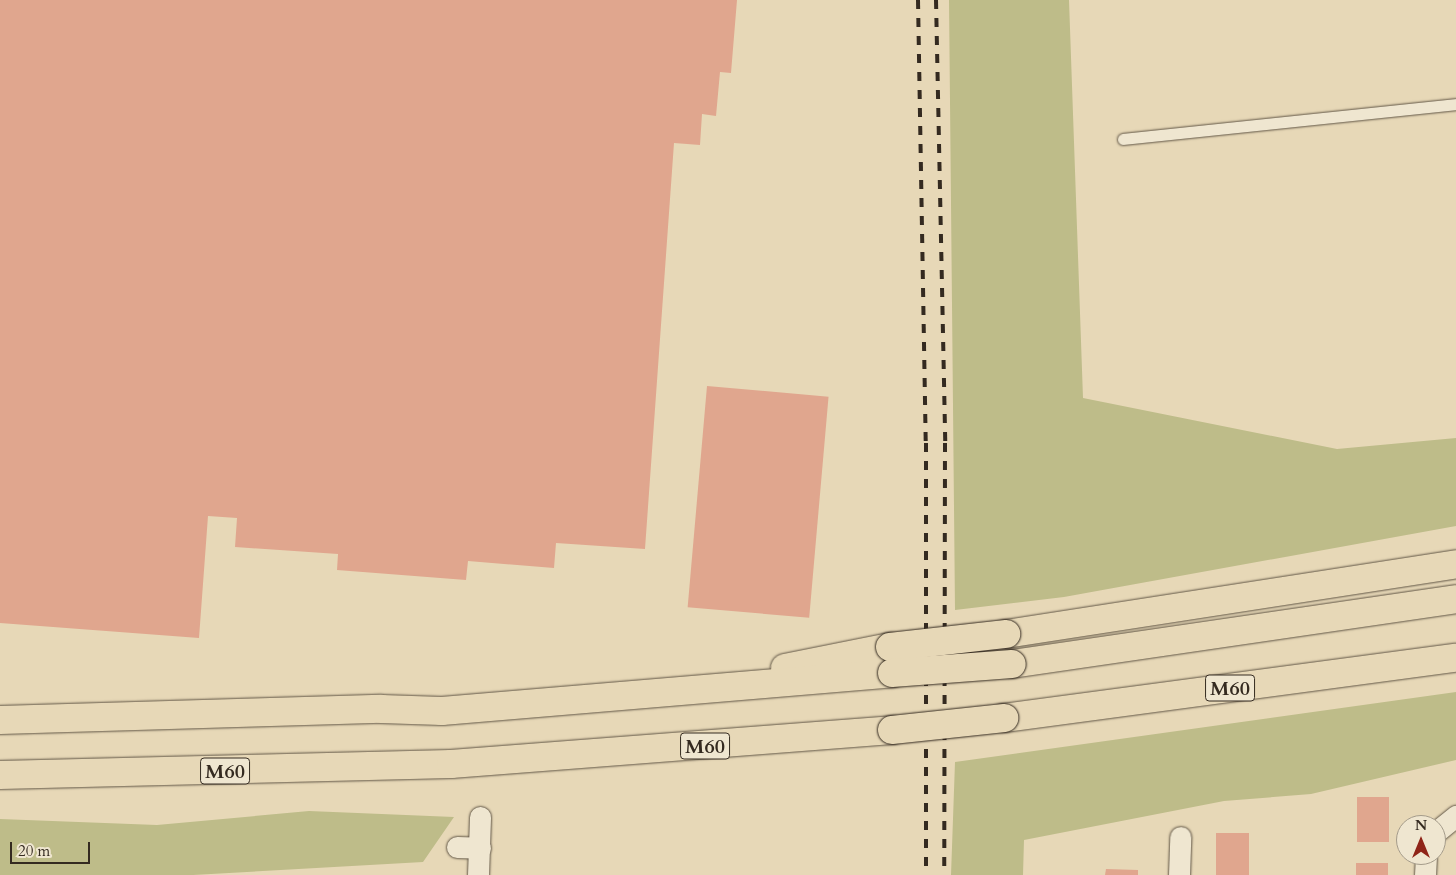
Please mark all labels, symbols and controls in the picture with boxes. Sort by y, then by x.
road number: M60 [1205,670,1255,706]
road number: M60 [680,728,730,764]
road number: M60 [200,754,250,788]
north arrow [1396,815,1446,865]
text: N [1415,816,1427,835]
scale bar [12,832,92,864]
text: 20 m [18,841,50,861]

